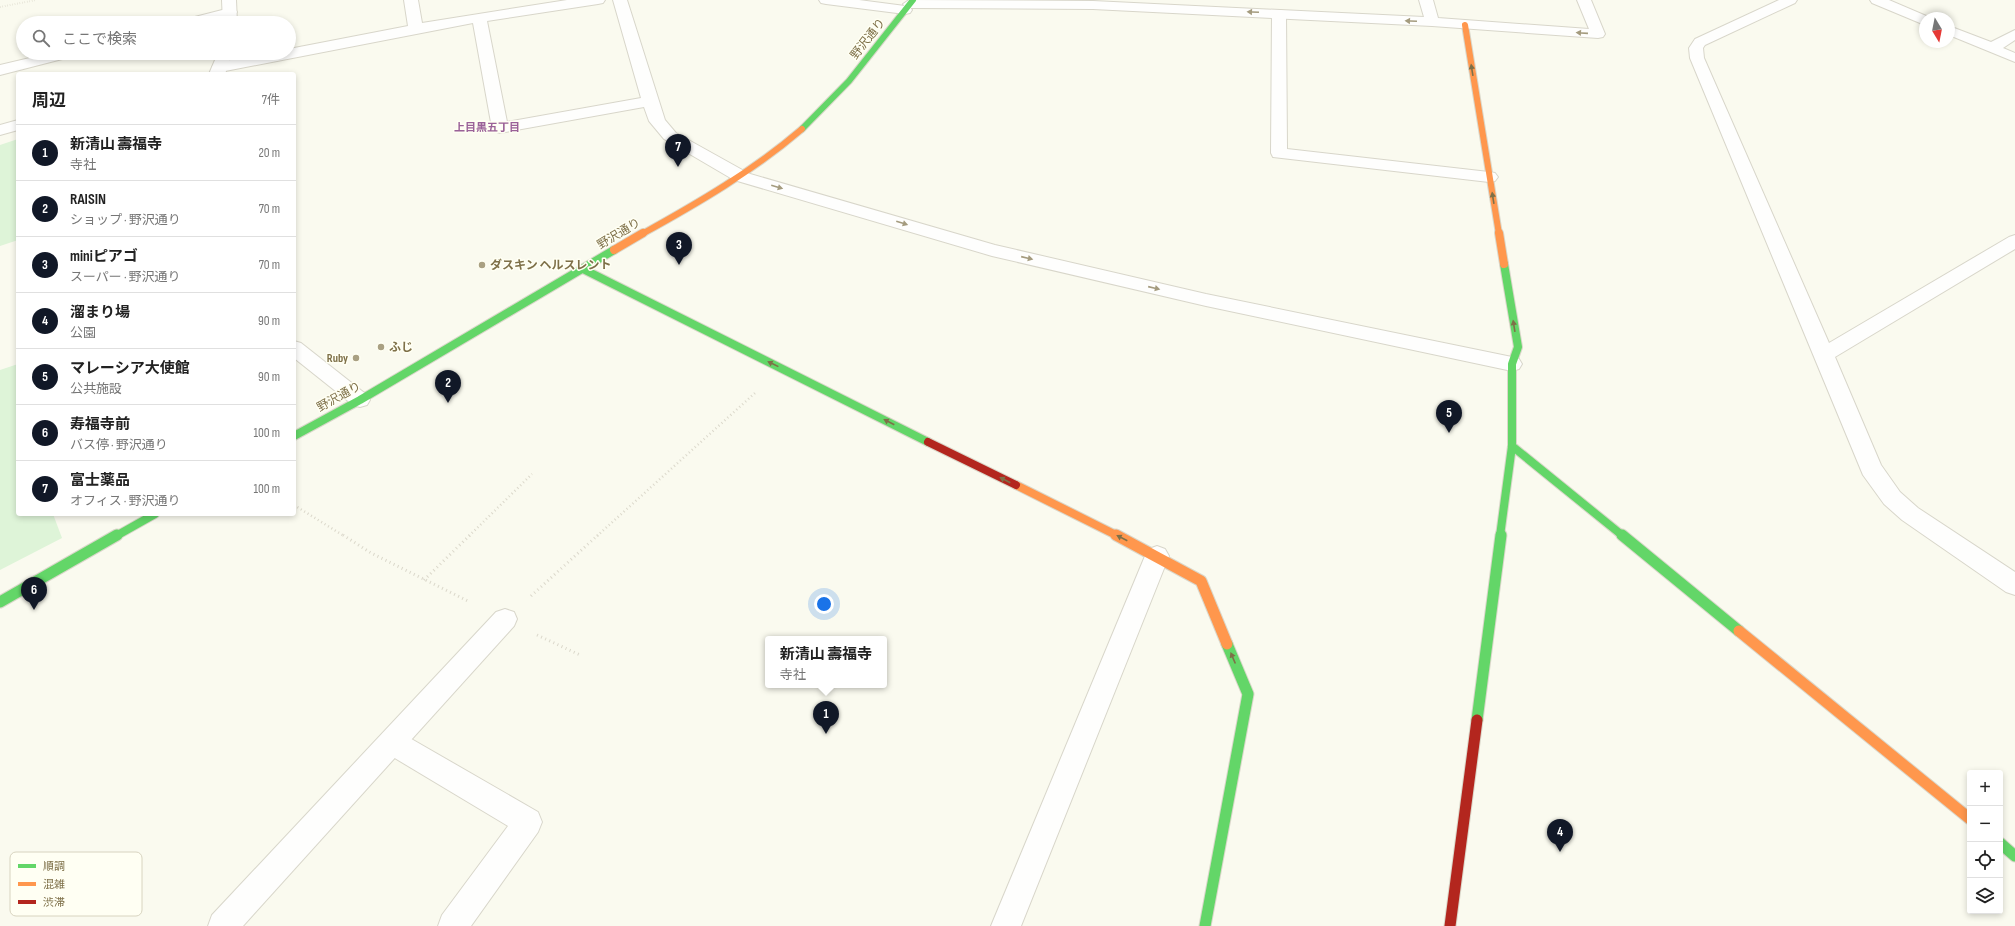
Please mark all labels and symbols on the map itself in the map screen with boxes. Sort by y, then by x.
one-way arrow [1247,9,1259,16]
north arrow [1919,12,1955,48]
street label: 野沢通り [847,15,889,63]
one-way arrow [1404,18,1417,24]
one-way arrow [1576,29,1588,36]
one-way arrow [1469,64,1475,76]
district label: 上目黒五丁目 [454,121,520,134]
pin: 7 [665,134,691,167]
one-way arrow [772,184,784,190]
one-way arrow [1490,192,1496,204]
street label: 野沢通り [595,215,643,253]
one-way arrow [897,220,909,226]
pin: 3 [666,232,692,265]
one-way arrow [1021,256,1034,262]
place label: ダスキン ヘルスレント [490,258,612,273]
marker: ダスキン ヘルスレント [477,260,487,270]
one-way arrow [1148,285,1160,291]
one-way arrow [1511,320,1517,332]
place label: ふじ [389,340,413,355]
marker: ふじ [376,342,386,352]
place label: Ruby [327,351,348,366]
marker: Ruby [351,353,361,363]
one-way arrow [767,361,779,367]
pin: 2 [435,370,461,403]
street label: 野沢通り [314,379,364,415]
pin: 5 [1436,400,1462,433]
one-way arrow [883,419,895,425]
one-way arrow [1000,477,1011,483]
one-way arrow [1116,535,1127,542]
pin: 6 [21,577,47,610]
your location [814,594,834,614]
one-way arrow [1230,653,1236,664]
pin: 1 [813,701,839,734]
pin: 4 [1547,819,1573,852]
legend [10,852,142,916]
text: 順調 [43,860,65,873]
text: 混雑 [43,878,65,891]
text: 渋滞 [43,896,65,909]

